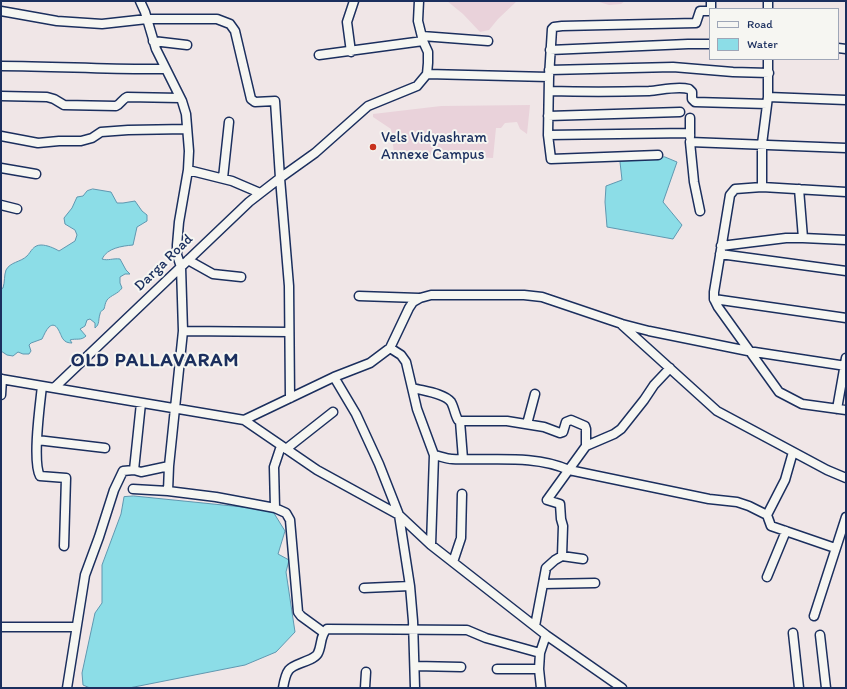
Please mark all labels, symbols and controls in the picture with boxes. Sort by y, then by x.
legend [709,8,839,60]
text: Road [747,17,773,31]
text: Water [747,37,778,51]
place label: Vels Vidyashram Annexe Campus [381,129,487,164]
marker: Vels Vidyashram Annexe Campus [368,142,378,152]
street label: Darga Road [131,231,197,295]
district label: OLD PALLAVARAM [70,350,240,372]

